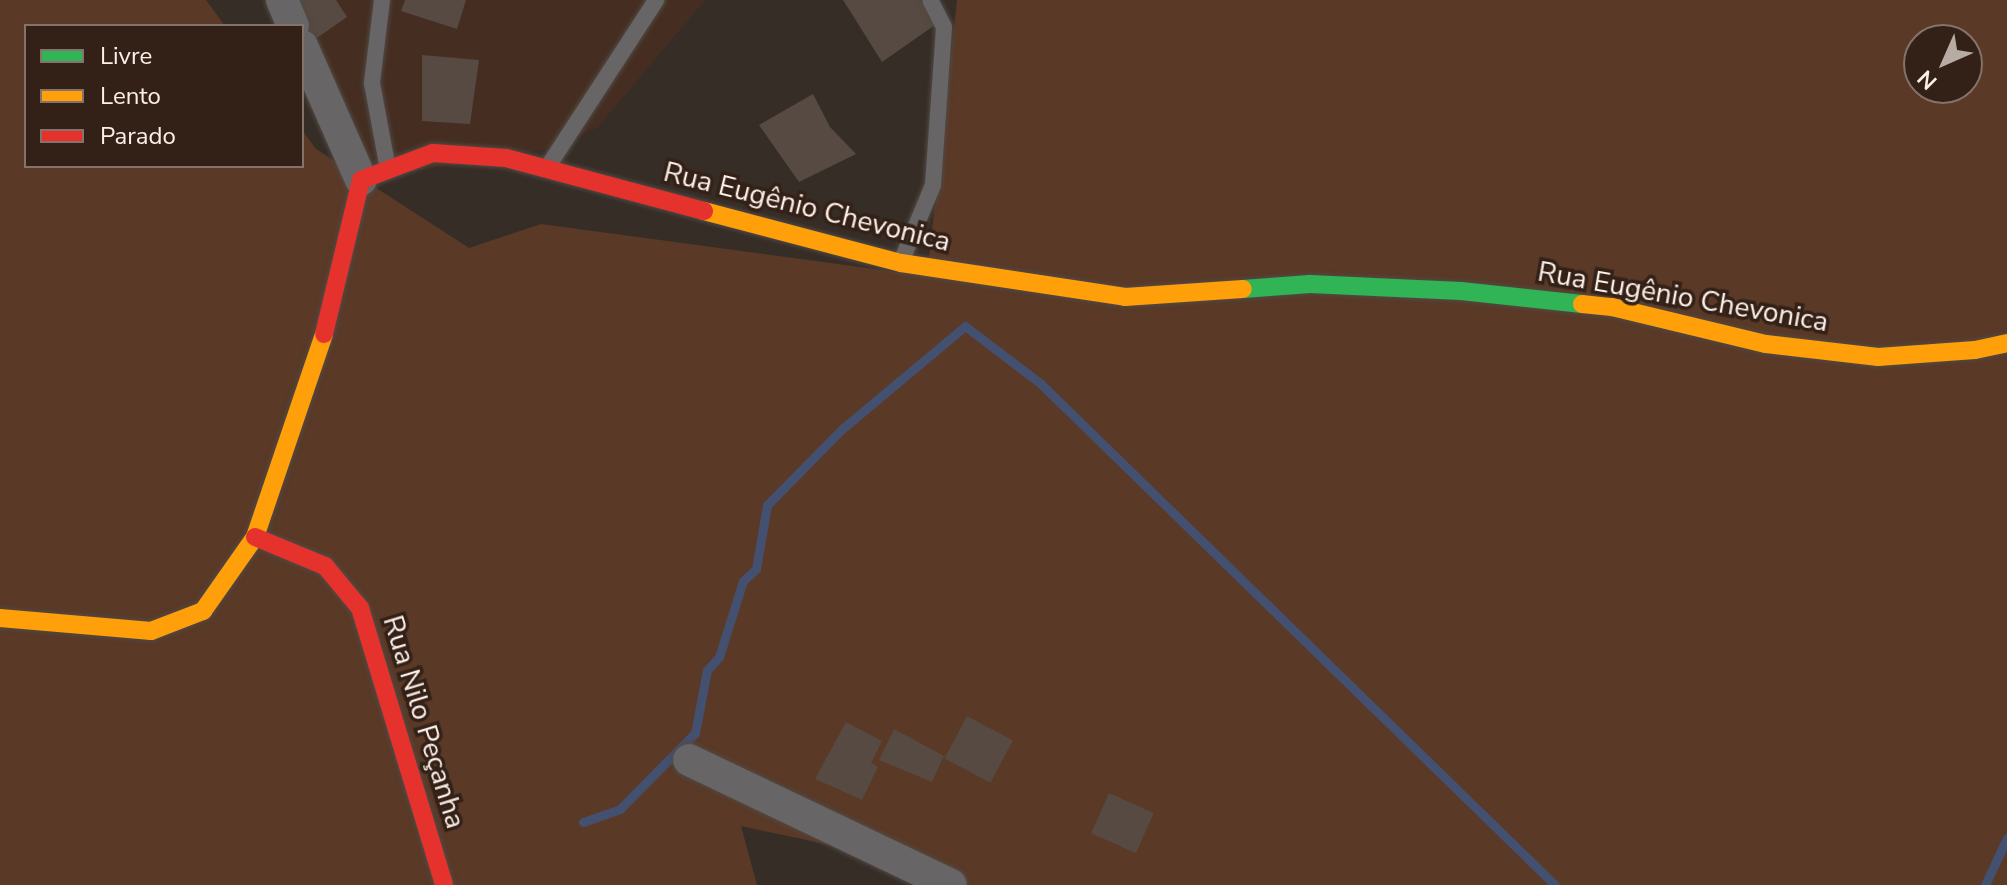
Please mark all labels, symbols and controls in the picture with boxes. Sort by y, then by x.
legend [24,24,304,168]
north arrow [1903,24,1983,104]
text: Livre [100,40,152,72]
text: N [1911,63,1944,96]
text: Lento [100,80,161,112]
text: Parado [100,120,176,152]
street label: Rua Eugênio Chevonica [660,155,954,259]
street label: Rua Eugênio Chevonica [1535,255,1831,339]
street label: Rua Nilo Peçanha [376,611,472,833]

